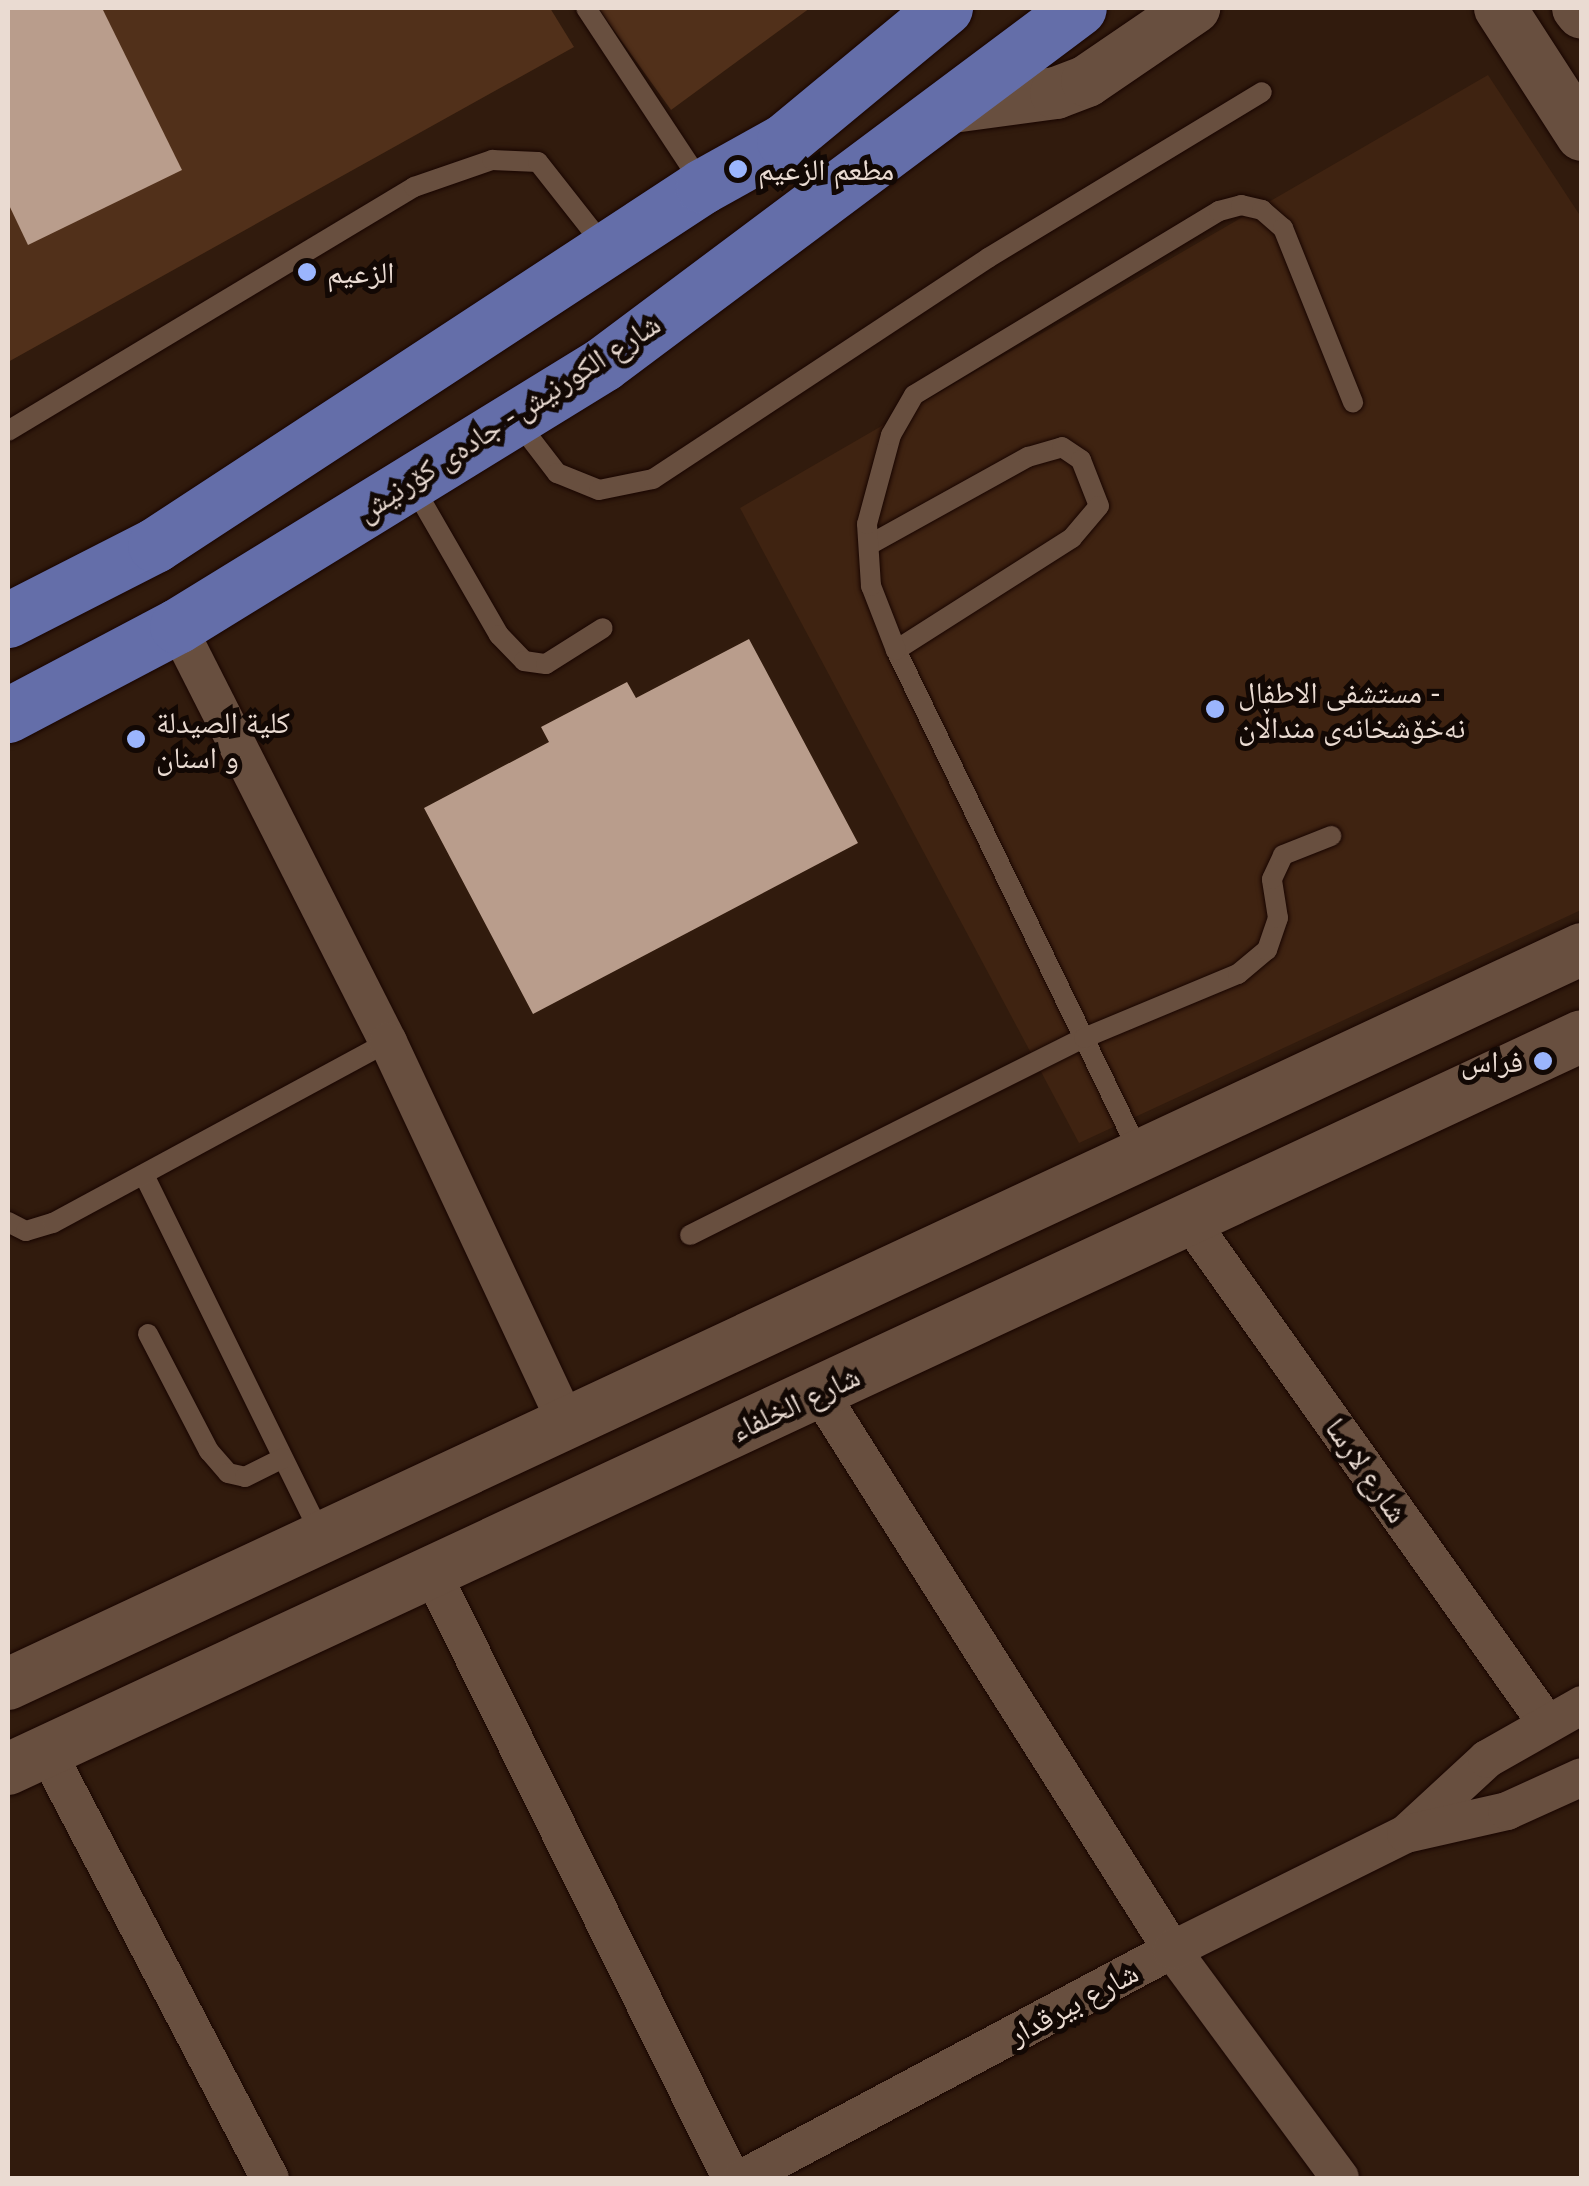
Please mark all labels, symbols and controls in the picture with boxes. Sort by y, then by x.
place label: مطعم الزعيم [758,151,894,187]
marker: مطعم الزعيم [727,158,749,180]
place label: الزعيم [327,254,394,290]
marker: الزعيم [296,261,318,283]
street label: شارع الكورنيش - جادەی کۆرنیش [347,304,669,530]
place label: مستشفى الاطفال - نەخۆشخانەی منداڵان [1238,674,1466,744]
marker: مستشفى الاطفال - نەخۆشخانەی منداڵان [1202,696,1228,722]
place label: كلية الصيدلة و اسنان [156,704,290,774]
marker: كلية الصيدلة و اسنان [125,728,147,750]
place label: فراس [1461,1043,1523,1079]
marker: فراس [1532,1050,1554,1072]
street label: شارع الخلفاء [725,1357,865,1449]
street label: شارع لارسا [1318,1411,1416,1529]
street label: شارع بيرقدار [1002,1954,1144,2052]

